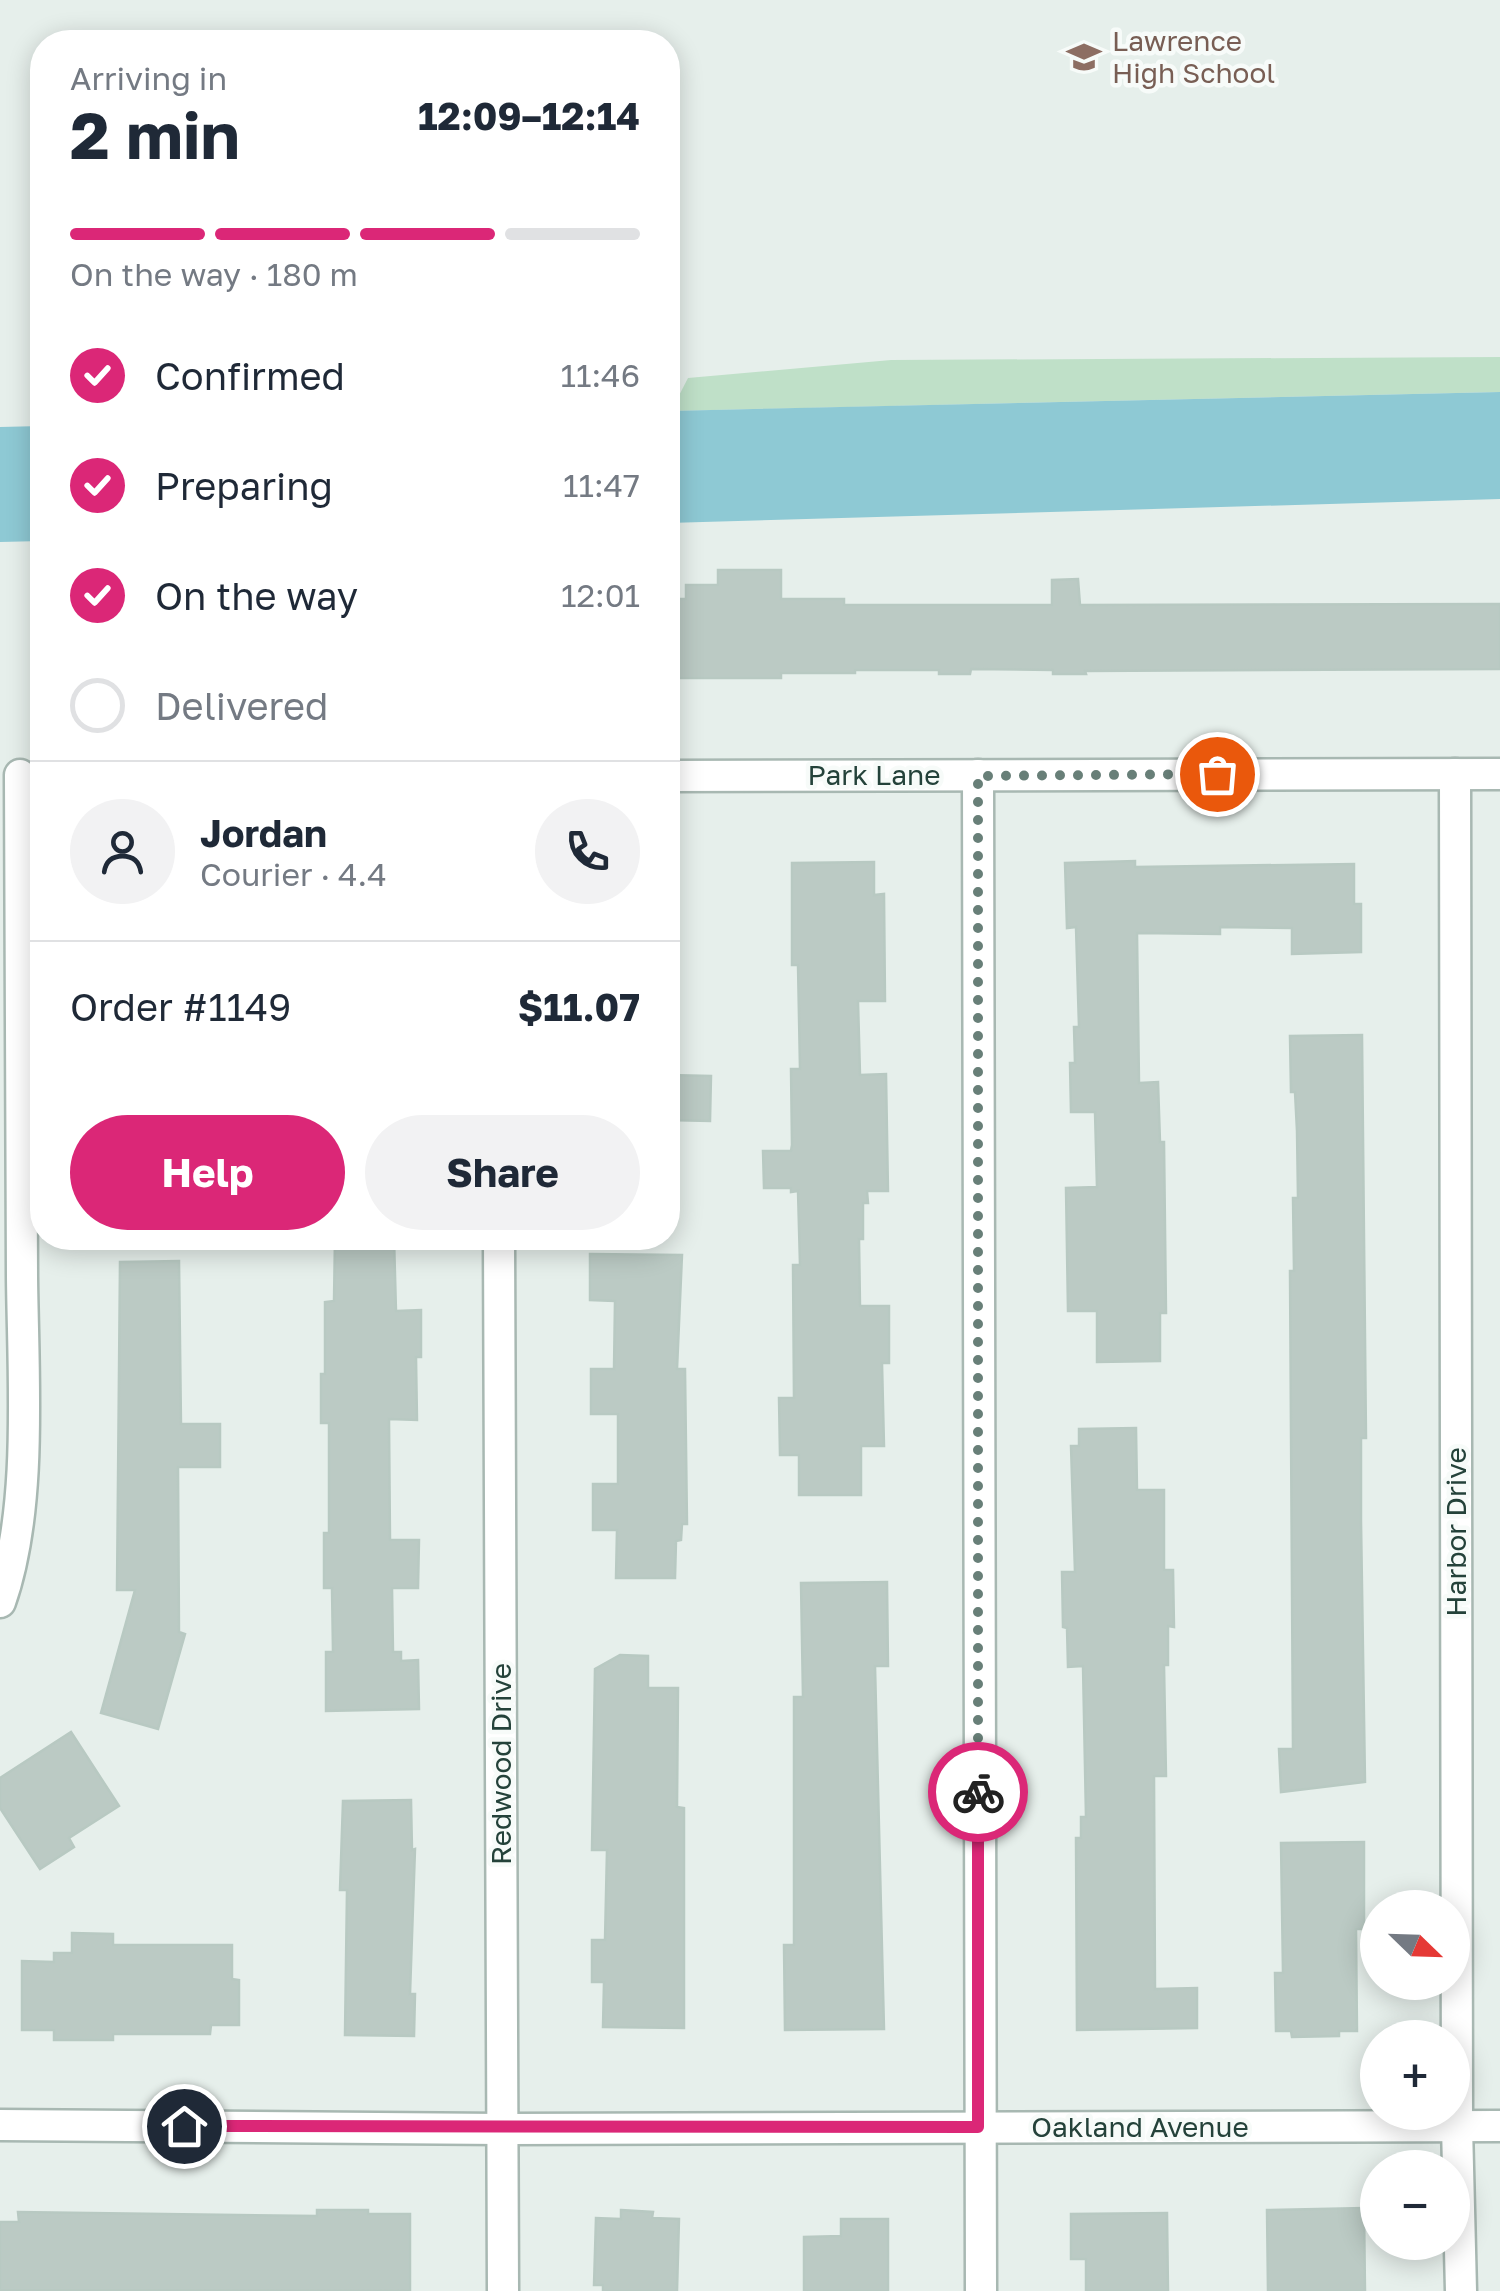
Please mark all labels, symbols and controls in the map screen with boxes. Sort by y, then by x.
place label: Lawrence High School [1112,24,1275,89]
school or university icon: Lawrence High School [1065,38,1103,76]
text: Arriving in [70,59,227,97]
text: 12:09–12:14 [418,93,640,138]
text: 2 min [70,95,240,173]
text: On the way · 180 m [70,255,358,293]
icon: check [70,348,125,403]
text: Confirmed [155,353,345,398]
text: 11:46 [560,356,640,394]
icon: check [70,458,125,513]
text: Preparing [155,463,333,508]
text: 11:47 [563,466,640,504]
icon: check [70,568,125,623]
text: On the way [155,573,358,618]
text: 12:01 [561,576,640,614]
text: Delivered [155,683,328,728]
pin [1175,732,1260,817]
icon: bag [1190,747,1245,802]
street label: Park Lane [807,758,941,791]
button: person [70,799,175,904]
button: phone [535,799,640,904]
text: Jordan [200,810,327,855]
text: Courier · 4.4 [200,855,387,893]
text: Order #1149 [70,984,291,1029]
text: $11.07 [518,984,640,1029]
button: Help [70,1115,345,1230]
button: Share [365,1115,640,1230]
street label: Harbor Drive [1439,1447,1472,1617]
street label: Redwood Drive [484,1663,517,1865]
courier [928,1742,1028,1842]
icon: bike [951,1765,1006,1820]
north arrow [1360,1890,1470,2000]
map controls [1360,1890,1470,2260]
button: + [1360,2020,1470,2130]
pin [142,2084,227,2169]
icon: home [157,2099,212,2154]
street label: Oakland Avenue [1031,2110,1249,2143]
button: − [1360,2150,1470,2260]

